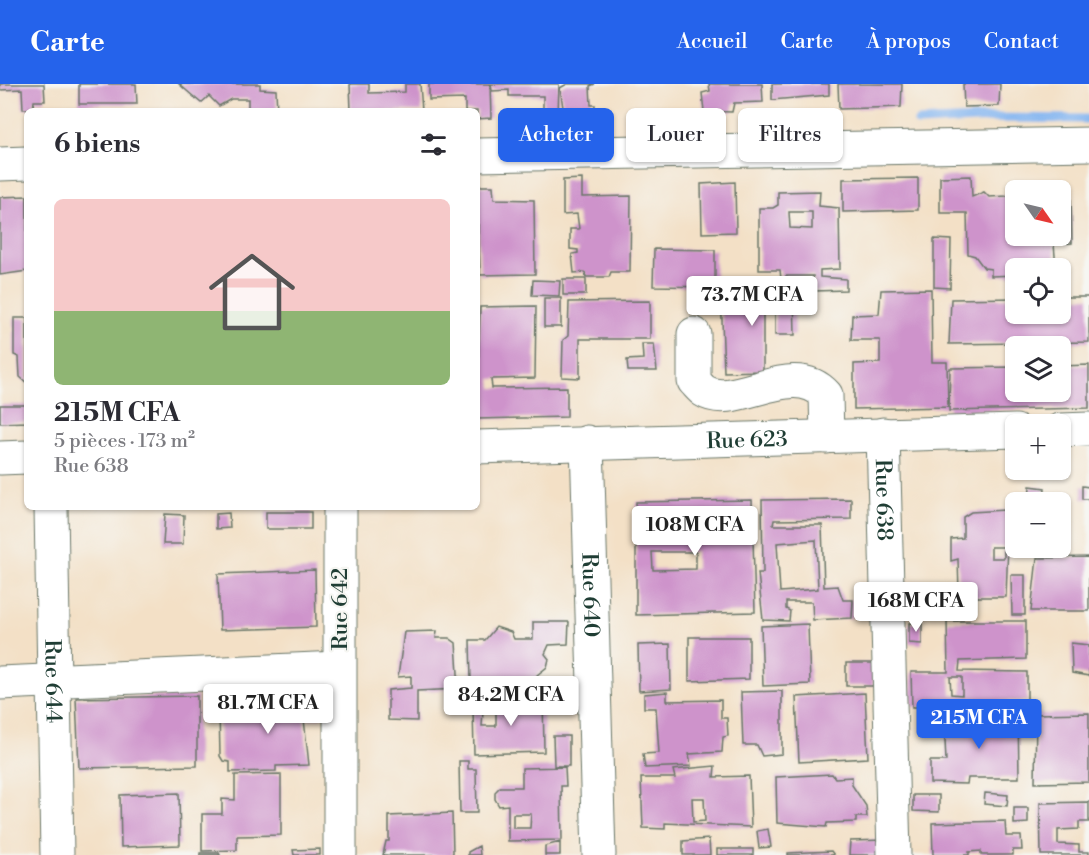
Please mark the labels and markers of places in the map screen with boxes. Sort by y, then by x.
pin: 73.7M CFA [683,276,821,327]
pin: 108M CFA [633,506,757,557]
pin: 168M CFA [854,582,978,633]
pin: 84.2M CFA [442,676,580,727]
pin: 81.7M CFA [199,684,337,735]
pin: 215M CFA [917,699,1041,750]

